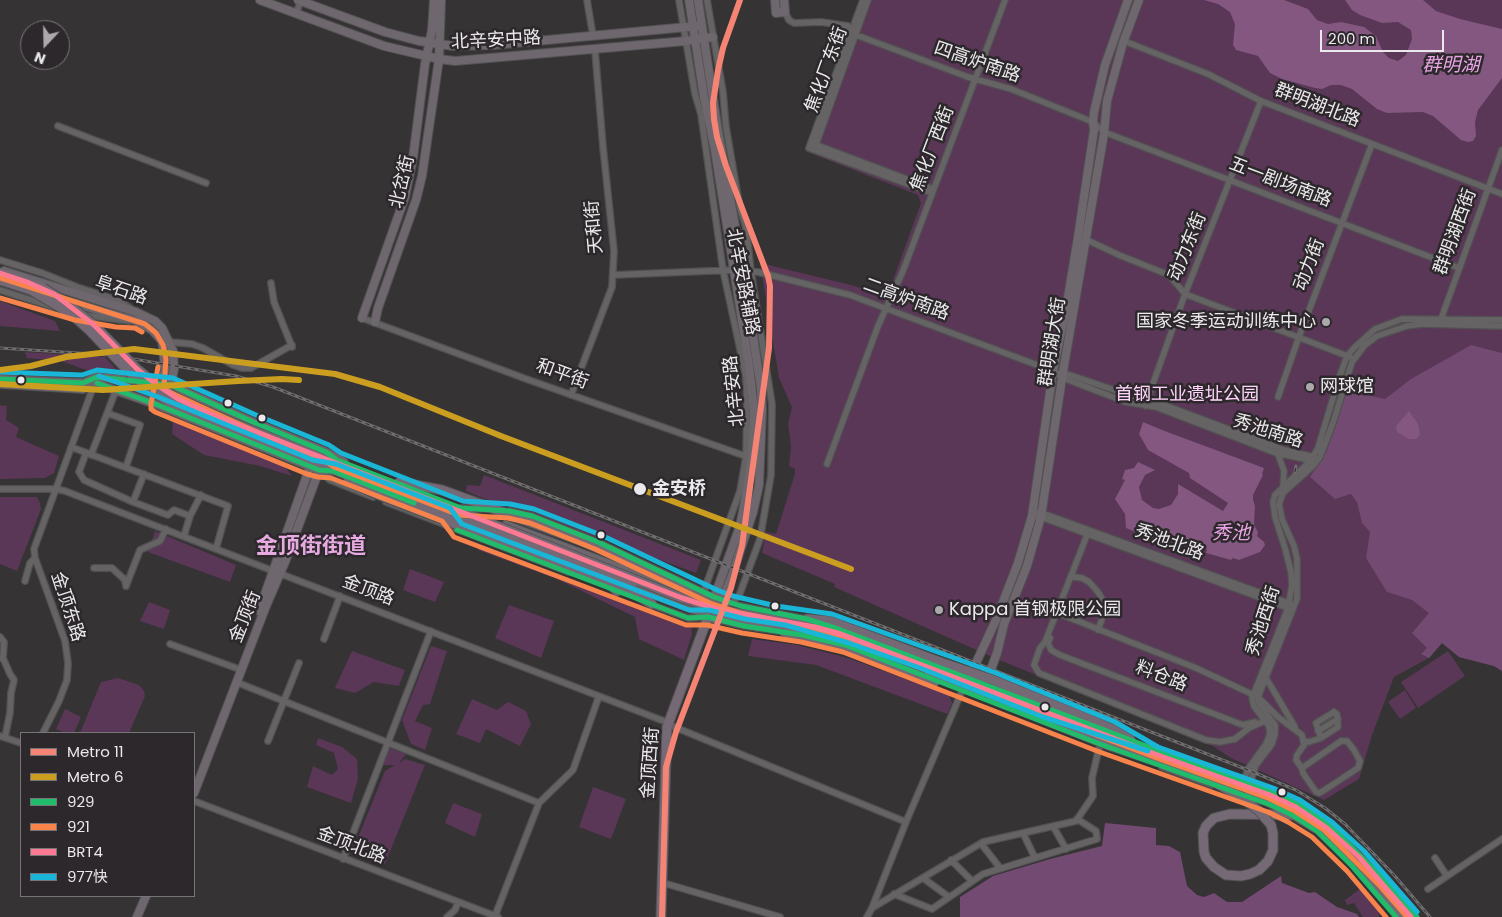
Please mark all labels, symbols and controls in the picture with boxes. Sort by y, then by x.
north arrow [20,20,70,70]
scale bar [1322,20,1446,52]
street label: 焦化厂东街 [801,24,853,116]
street label: 北辛安中路 [450,28,542,54]
text: 200 m [1328,28,1375,49]
street label: 四高炉南路 [931,38,1023,88]
text: N [31,47,48,69]
water label: 群明湖 [1423,55,1479,77]
street label: 群明湖北路 [1271,80,1363,132]
street label: 焦化厂西街 [907,103,959,195]
street label: 北岔街 [386,153,420,211]
street label: 五一剧场南路 [1226,154,1334,212]
street label: 群明湖西街 [1430,186,1482,278]
street label: 天和街 [582,199,608,255]
street label: 动力东街 [1165,210,1211,284]
street label: 北辛安路辅路 [721,227,763,337]
street label: 动力街 [1290,236,1330,294]
street label: 阜石路 [92,272,150,310]
street label: 二高炉南路 [860,274,952,326]
street label: 群明湖大街 [1035,296,1071,388]
place label: 国家冬季运动训练中心 [1136,311,1316,333]
marker: 国家冬季运动训练中心 [1320,316,1332,328]
street label: 北辛安路 [720,354,750,428]
street label: 和平街 [533,356,591,394]
unlabelled marker [16,375,26,385]
place label: 网球馆 [1320,376,1374,398]
marker: 网球馆 [1304,381,1316,393]
park label: 首钢工业遗址公园 [1115,384,1259,406]
unlabelled marker [223,398,233,408]
street label: 秀池南路 [1230,411,1306,453]
unlabelled marker [257,413,267,423]
place label: 金安桥 [652,478,706,500]
marker: 金安桥 [632,481,648,497]
street label: 秀池北路 [1131,521,1207,565]
water label: 秀池 [1212,523,1250,545]
unlabelled marker [596,530,606,540]
district label: 金顶街街道 [256,534,366,560]
street label: 金顶东路 [46,569,88,645]
street label: 金顶路 [339,571,397,611]
street label: 秀池西街 [1243,583,1285,659]
street label: 金顶街 [226,588,266,646]
place label: Kappa 首钢极限公园 [949,599,1121,621]
unlabelled marker [770,601,780,611]
marker: Kappa 首钢极限公园 [933,604,945,616]
street label: 料仓路 [1132,657,1190,697]
unlabelled marker [1040,702,1050,712]
street label: 金顶西街 [638,726,664,800]
legend [20,732,195,897]
text: Metro 11 [67,741,123,762]
text: Metro 6 [67,766,123,787]
unlabelled marker [1277,787,1287,797]
text: 929 [67,791,95,812]
text: 921 [67,816,90,837]
street label: 金顶北路 [314,823,388,869]
text: BRT4 [67,841,103,862]
text: 977快 [67,866,108,887]

